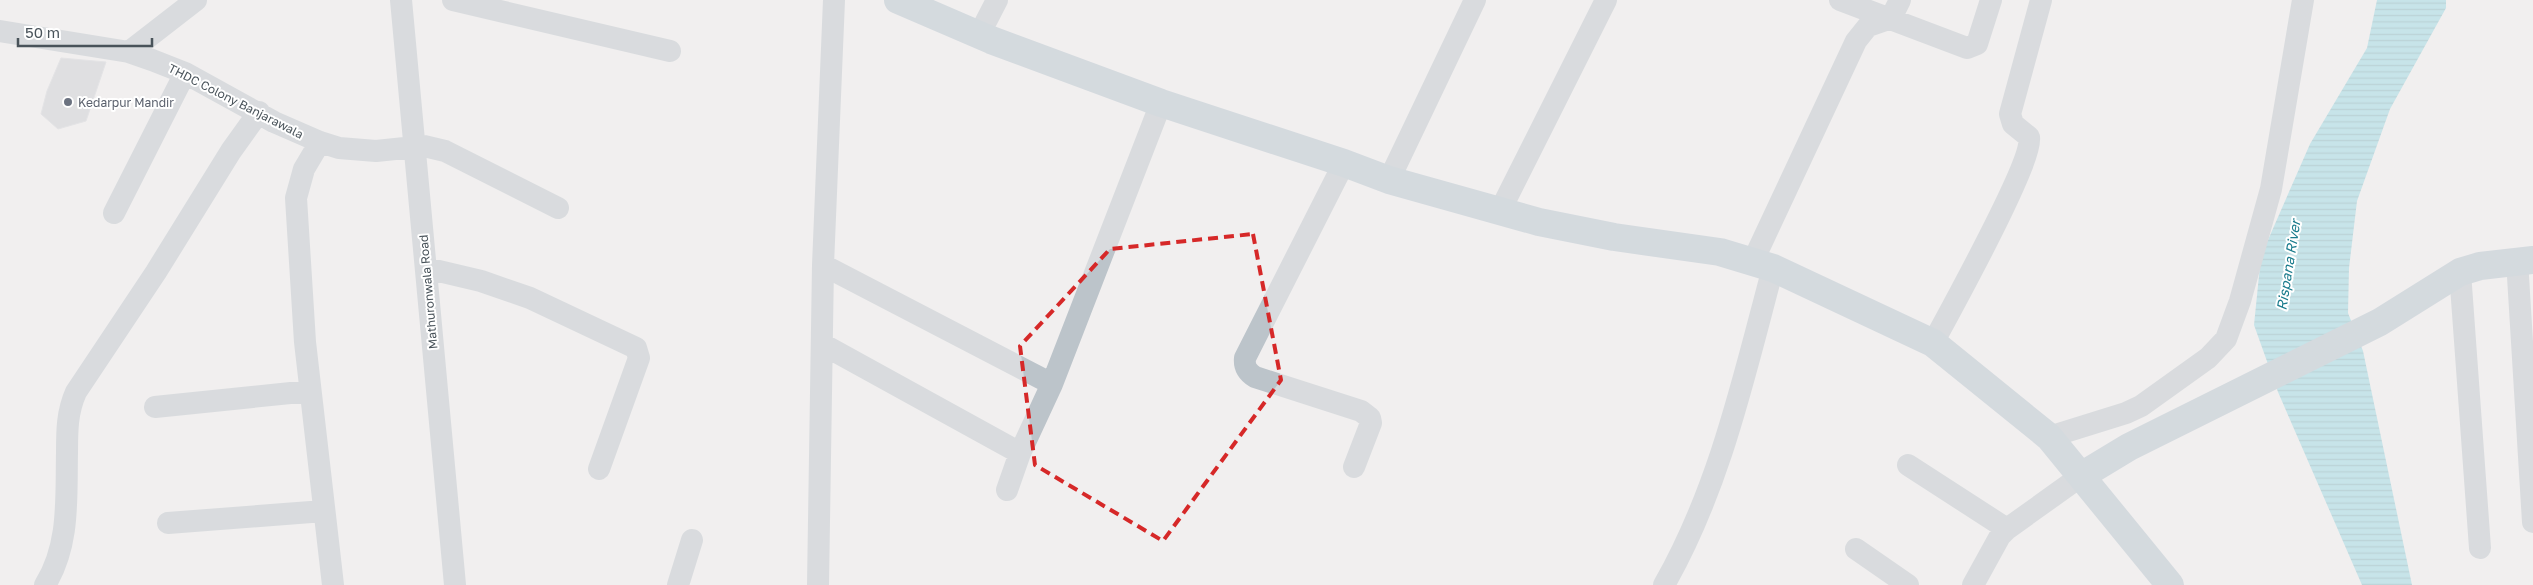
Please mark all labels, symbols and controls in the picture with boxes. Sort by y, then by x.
scale bar [18,15,151,47]
text: 50 m [25,23,60,41]
street label: THDC Colony Banjarawala [166,60,306,142]
place label: Kedarpur Mandir [78,95,174,110]
marker: Kedarpur Mandir [62,96,74,108]
water label: Rispana River [2272,216,2304,312]
street label: Mathuronwala Road [416,234,440,350]

